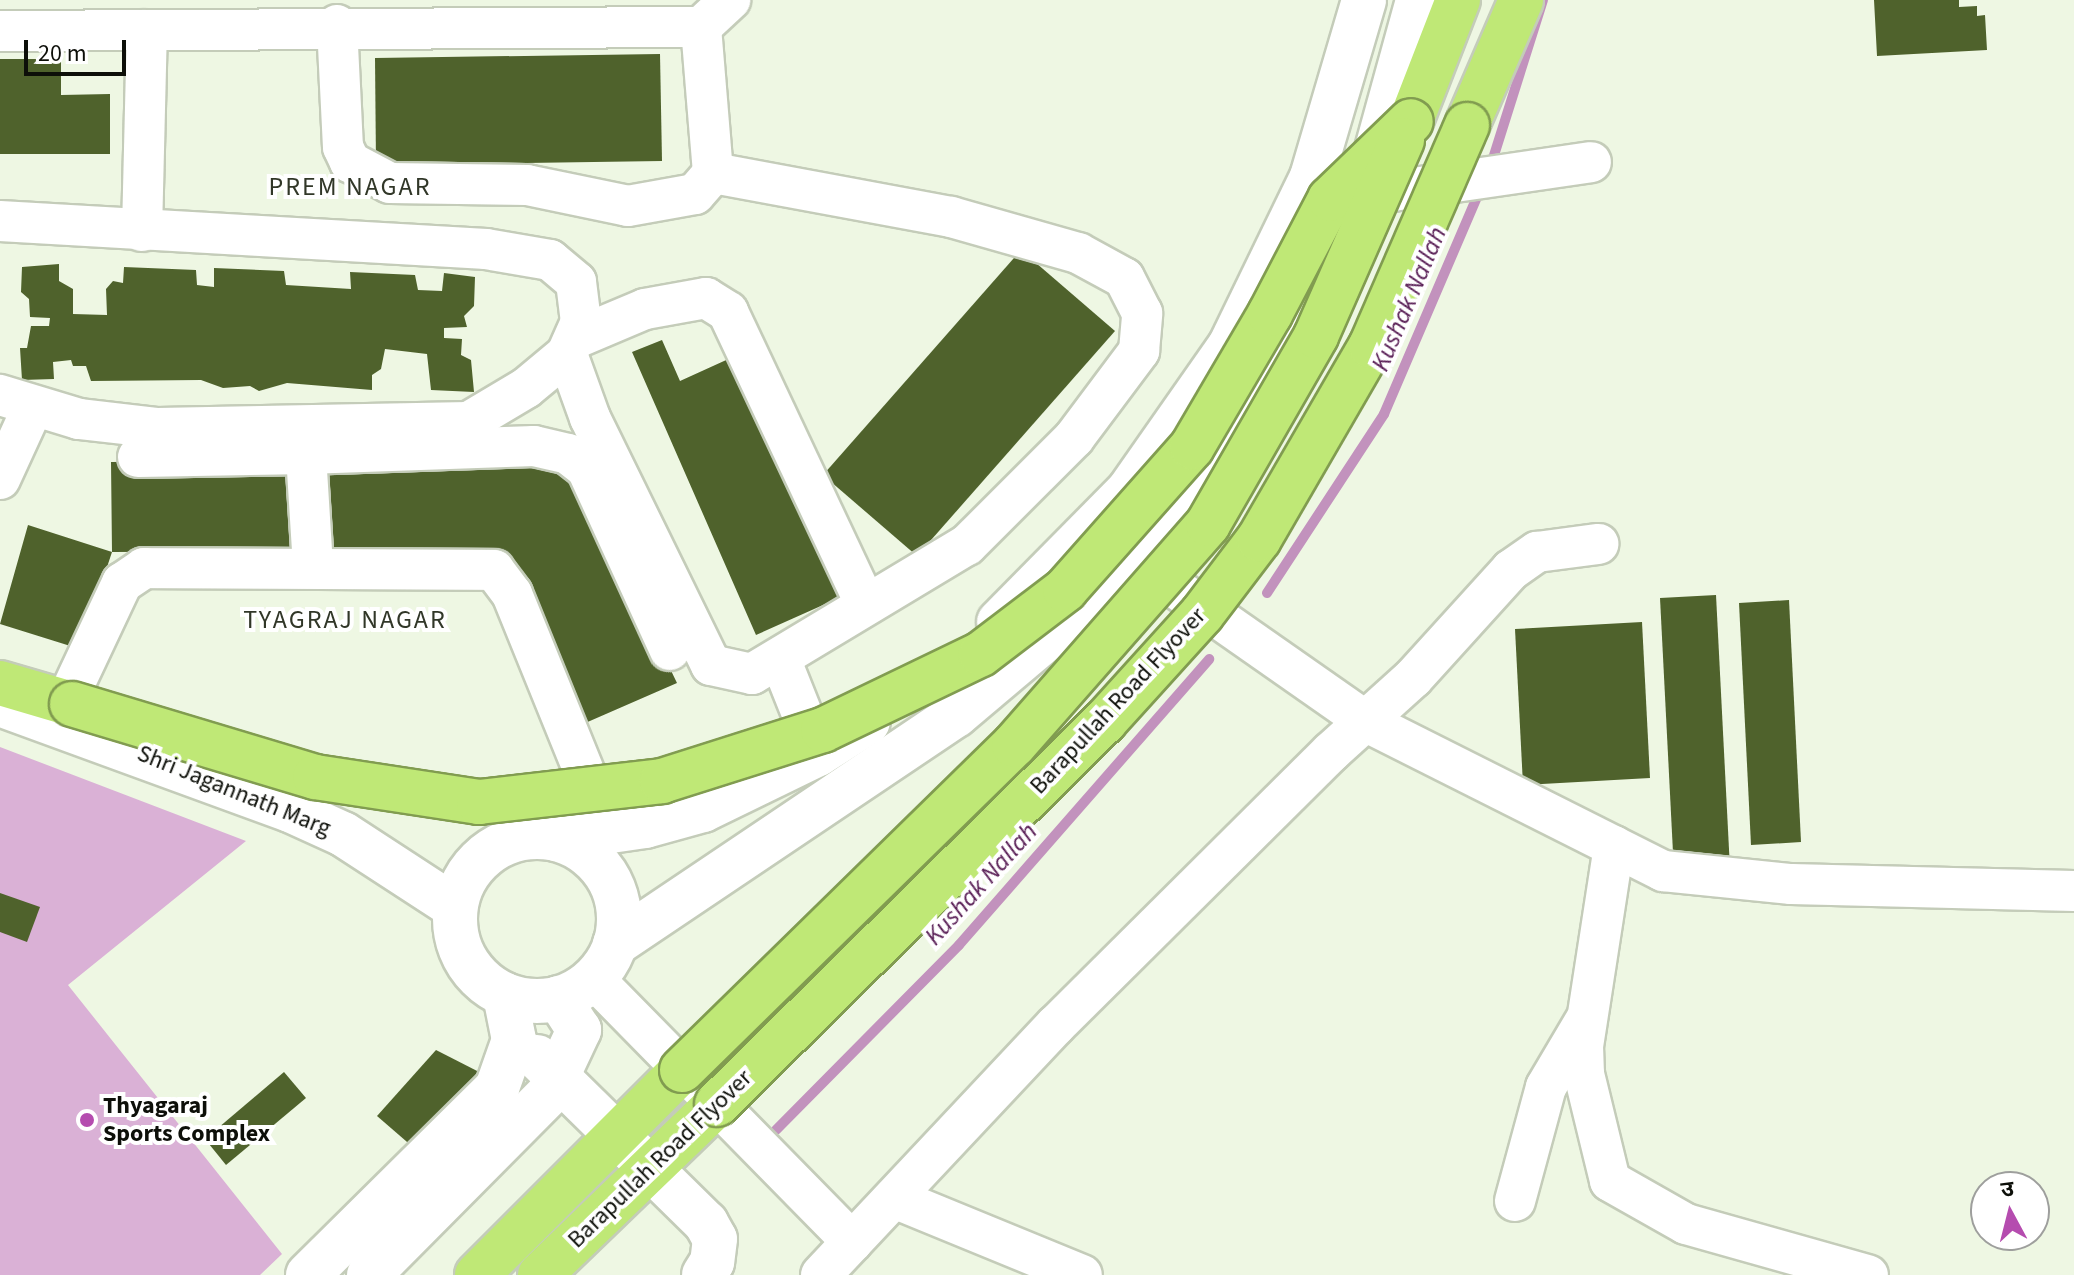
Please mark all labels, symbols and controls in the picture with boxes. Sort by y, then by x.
scale bar [28,24,130,74]
text: 20 m [38,36,87,71]
district label: PREM NAGAR [269,171,431,203]
water label: Kushak Nallah [1365,222,1453,376]
street label: Barapullah Road Flyover [1024,602,1212,800]
district label: TYAGRAJ NAGAR [243,604,447,636]
street label: Shri Jagannath Marg [133,739,335,843]
water label: Kushak Nallah [918,816,1044,952]
street label: Barapullah Road Flyover [562,1064,758,1254]
place label: Thyagaraj Sports Complex [103,1092,270,1148]
marker: Thyagaraj Sports Complex [78,1111,96,1129]
north arrow [1970,1171,2050,1251]
text: उ [1999,1172,2016,1206]

